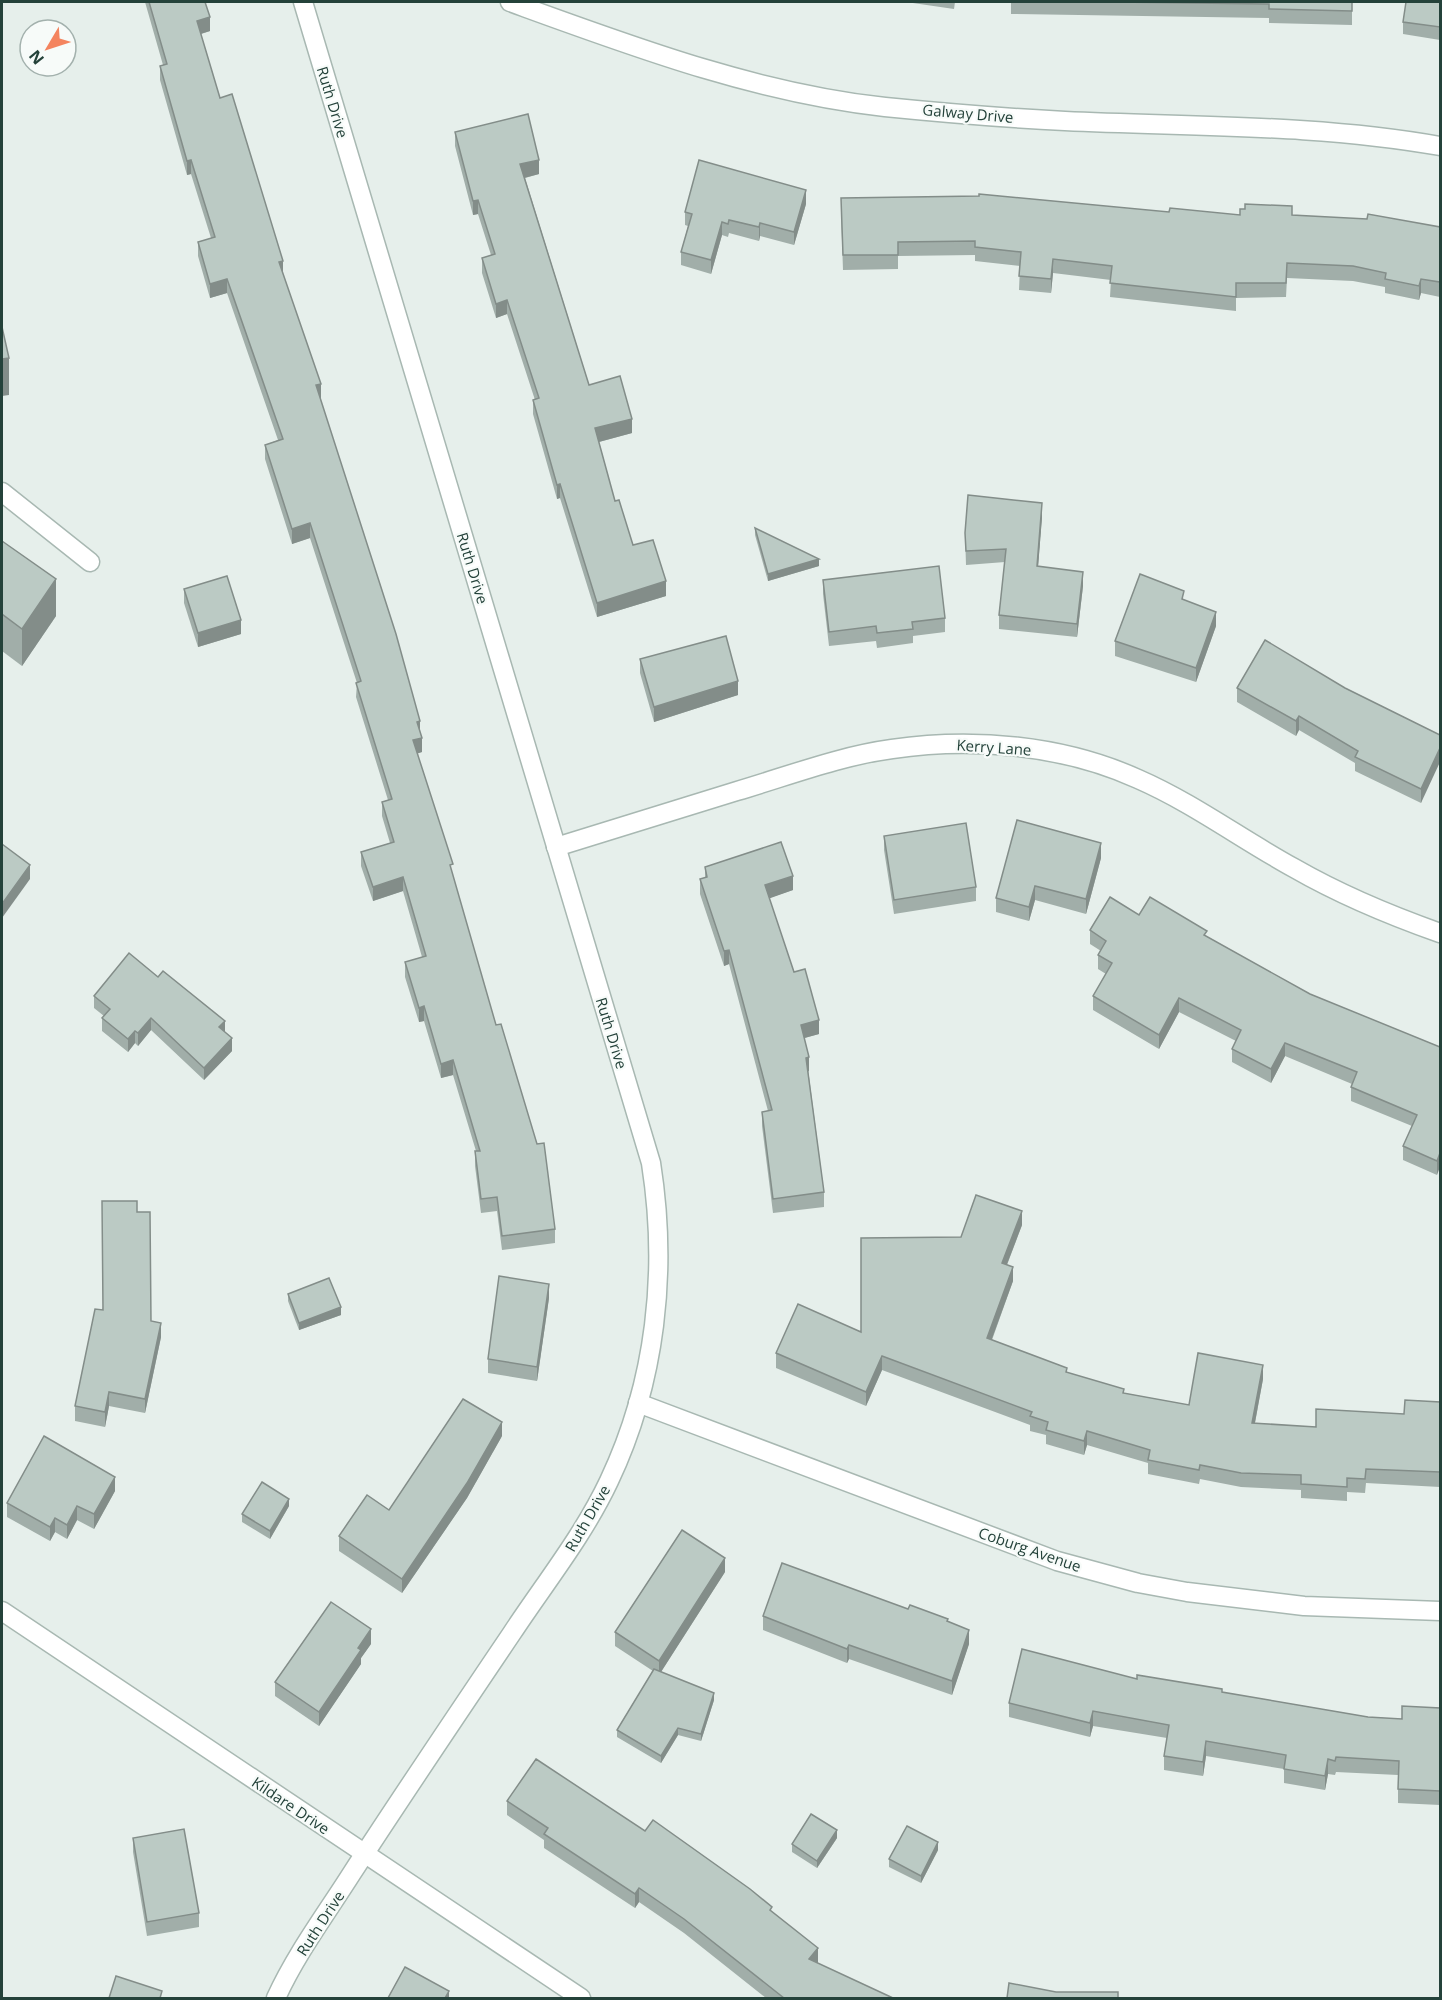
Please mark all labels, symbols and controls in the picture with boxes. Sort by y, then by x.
north arrow [18,18,78,78]
text: N [24,45,49,69]
street label: Ruth Drive [313,64,353,140]
street label: Galway Drive [922,99,1014,127]
street label: Ruth Drive [453,530,493,606]
street label: Kerry Lane [956,734,1032,760]
street label: Ruth Drive [592,995,632,1071]
street label: Ruth Drive [560,1481,614,1555]
street label: Coburg Avenue [976,1522,1084,1576]
street label: Kildare Drive [248,1772,334,1838]
street label: Ruth Drive [292,1887,348,1959]

